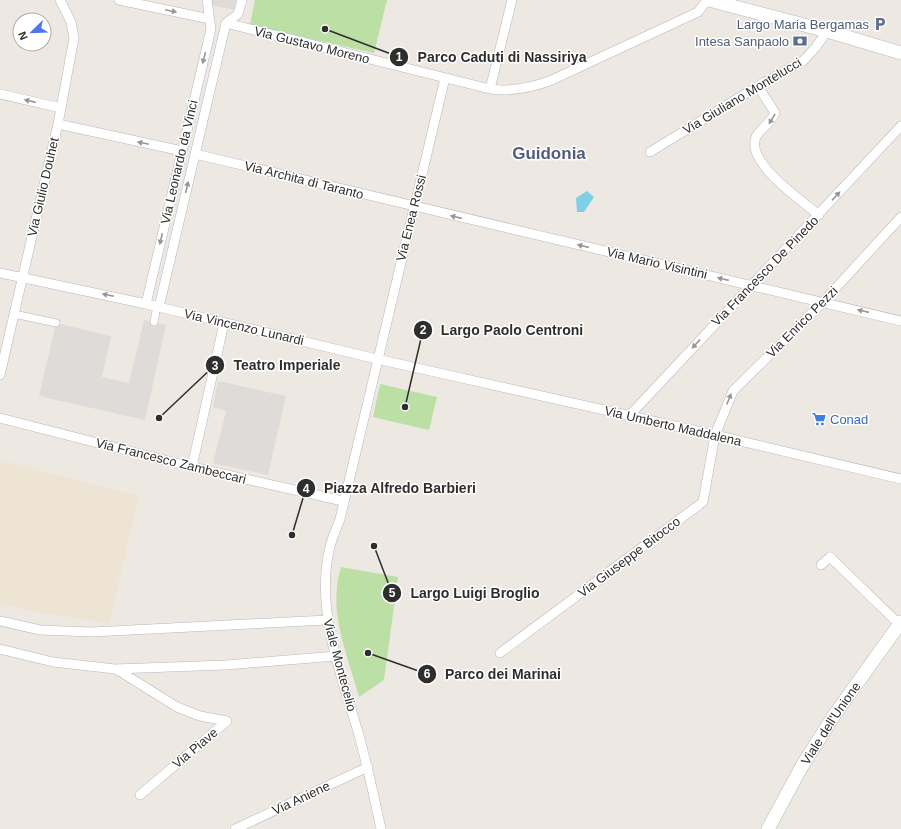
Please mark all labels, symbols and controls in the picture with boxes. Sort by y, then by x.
one-way arrow [165,9,177,15]
north arrow [12,12,52,52]
parking icon: Largo Maria Bergamas [872,16,888,32]
place label: Largo Maria Bergamas [737,17,869,32]
street label: Via Gustavo Moreno [253,23,371,67]
text: N [16,30,30,42]
bank icon: Intesa Sanpaolo [792,33,808,49]
place label: Intesa Sanpaolo [695,34,789,49]
callout: Parco Caduti di Nassiriya [389,44,594,70]
text: Parco Caduti di Nassiriya [418,49,587,65]
text: 1 [396,50,403,64]
one-way arrow [201,52,207,64]
street label: Via Giuliano Montelucci [680,55,804,137]
one-way arrow [24,97,37,103]
street label: Via Leonardo da Vinci [157,98,201,225]
one-way arrow [768,113,775,125]
street label: Via Giulio Douhet [24,136,62,238]
one-way arrow [137,139,150,145]
district label: Guidonia [512,144,586,163]
street label: Via Archita di Taranto [243,158,365,202]
street label: Via Enea Rossi [393,173,429,263]
one-way arrow [184,181,190,193]
one-way arrow [832,191,841,201]
one-way arrow [450,213,462,219]
street label: Via Francesco De Pinedo [708,213,822,329]
one-way arrow [158,232,164,245]
one-way arrow [576,243,588,249]
street label: Via Mario Visintini [605,244,709,282]
one-way arrow [717,275,729,281]
street label: Via Enrico Pezzi [763,283,841,361]
one-way arrow [102,292,114,298]
street label: Via Vincenzo Lunardi [183,306,305,348]
one-way arrow [857,308,869,314]
callout: Largo Paolo Centroni [413,317,591,343]
text: Largo Paolo Centroni [441,322,583,338]
text: 2 [420,323,427,337]
one-way arrow [691,339,701,349]
callout: Teatro Imperiale [205,352,348,378]
text: Teatro Imperiale [233,357,341,373]
text: 3 [212,359,219,373]
one-way arrow [727,392,733,404]
street label: Via Umberto Maddalena [603,403,744,449]
supermarket icon: Conad [811,411,827,427]
place label: Conad [830,412,868,427]
street label: Via Francesco Zambeccari [94,435,248,487]
callout: Piazza Alfredo Barbieri [296,475,484,501]
text: Piazza Alfredo Barbieri [324,480,476,496]
text: 4 [303,482,310,496]
street label: Via Giuseppe Bitocco [575,514,683,600]
callout: Largo Luigi Broglio [382,580,547,606]
text: Largo Luigi Broglio [410,585,540,601]
text: 5 [389,586,396,600]
street label: Viale Montecelio [320,617,360,713]
callout: Parco dei Marinai [417,661,569,687]
text: Parco dei Marinai [445,666,561,682]
text: 6 [424,667,431,681]
street label: Viale dell'Unione [797,679,863,767]
street label: Via Piave [169,725,221,771]
street label: Via Aniene [270,778,332,818]

